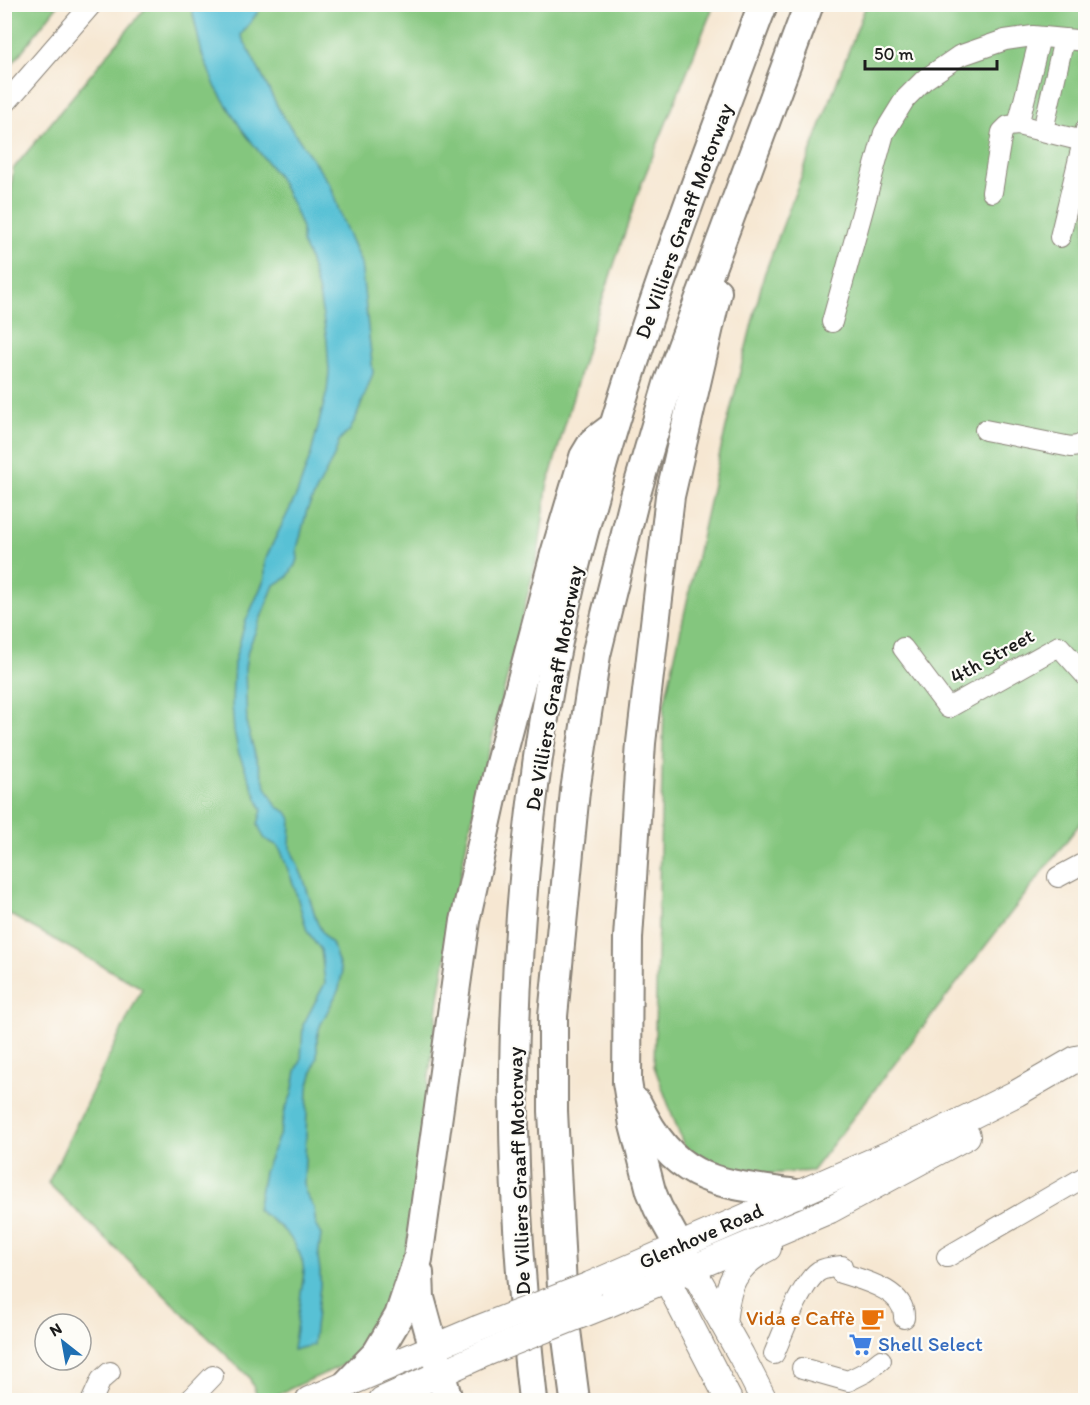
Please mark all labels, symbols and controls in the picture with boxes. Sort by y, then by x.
scale bar [865,33,997,71]
text: 50 m [874,43,914,65]
street label: De Villiers Graaff Motorway [629,100,738,342]
street label: De Villiers Graaff Motorway [520,563,587,813]
street label: 4th Street [946,622,1038,689]
street label: De Villiers Graaff Motorway [502,1046,535,1296]
street label: Glenhove Road [635,1197,767,1274]
place label: Vida e Caffè [746,1305,855,1330]
cafe icon: Vida e Caffè [860,1305,886,1331]
north arrow [33,1312,93,1372]
text: N [46,1319,65,1340]
supermarket icon: Shell Select [847,1331,873,1357]
place label: Shell Select [878,1331,983,1356]

